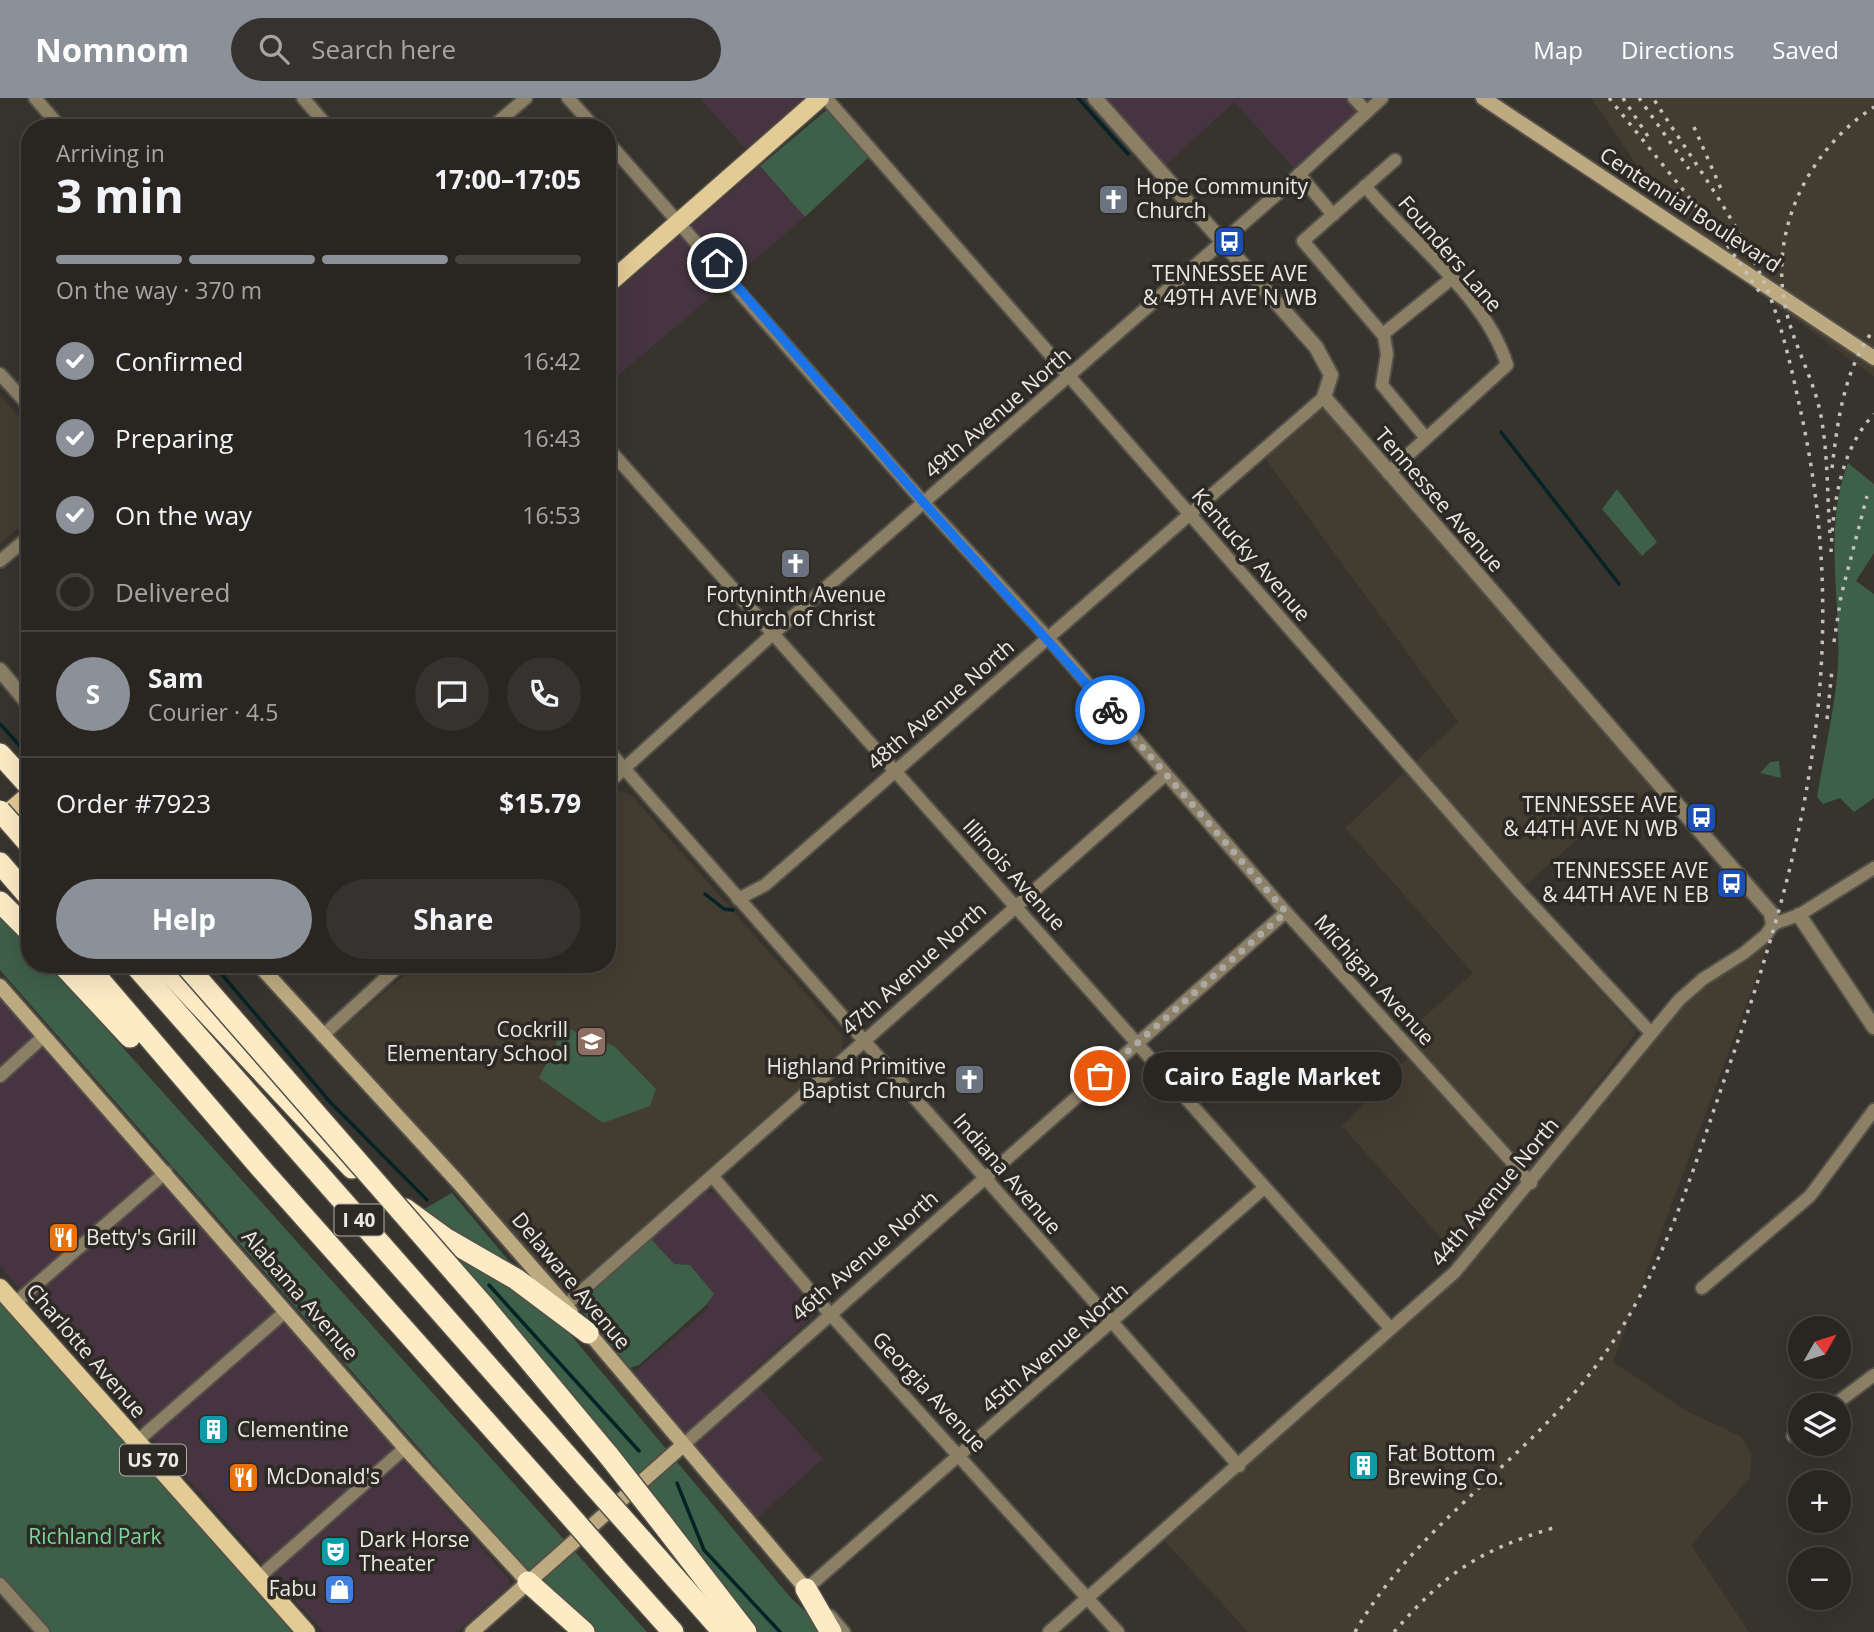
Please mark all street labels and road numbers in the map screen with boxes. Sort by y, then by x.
street label: Centennial Boulevard [1595,140,1786,278]
street label: Founders Lane [1393,189,1509,317]
street label: 49th Avenue North [918,341,1077,484]
street label: Tennessee Avenue [1369,421,1510,578]
street label: Kentucky Avenue [1186,482,1317,627]
street label: 48th Avenue North [861,633,1020,776]
street label: Illinois Avenue [957,813,1072,936]
street label: 47th Avenue North [835,896,992,1041]
street label: Michigan Avenue [1308,908,1441,1051]
street label: Indiana Avenue [947,1107,1068,1240]
street label: 44th Avenue North [1424,1111,1565,1272]
street label: 46th Avenue North [785,1184,944,1327]
road number: I 40 [334,1204,384,1236]
street label: Delaware Avenue [506,1206,637,1355]
street label: Alabama Avenue [236,1223,365,1366]
street label: 45th Avenue North [975,1276,1134,1419]
street label: Charlotte Avenue [21,1277,153,1424]
street label: Georgia Avenue [867,1325,993,1458]
road number: US 70 [120,1444,186,1476]

